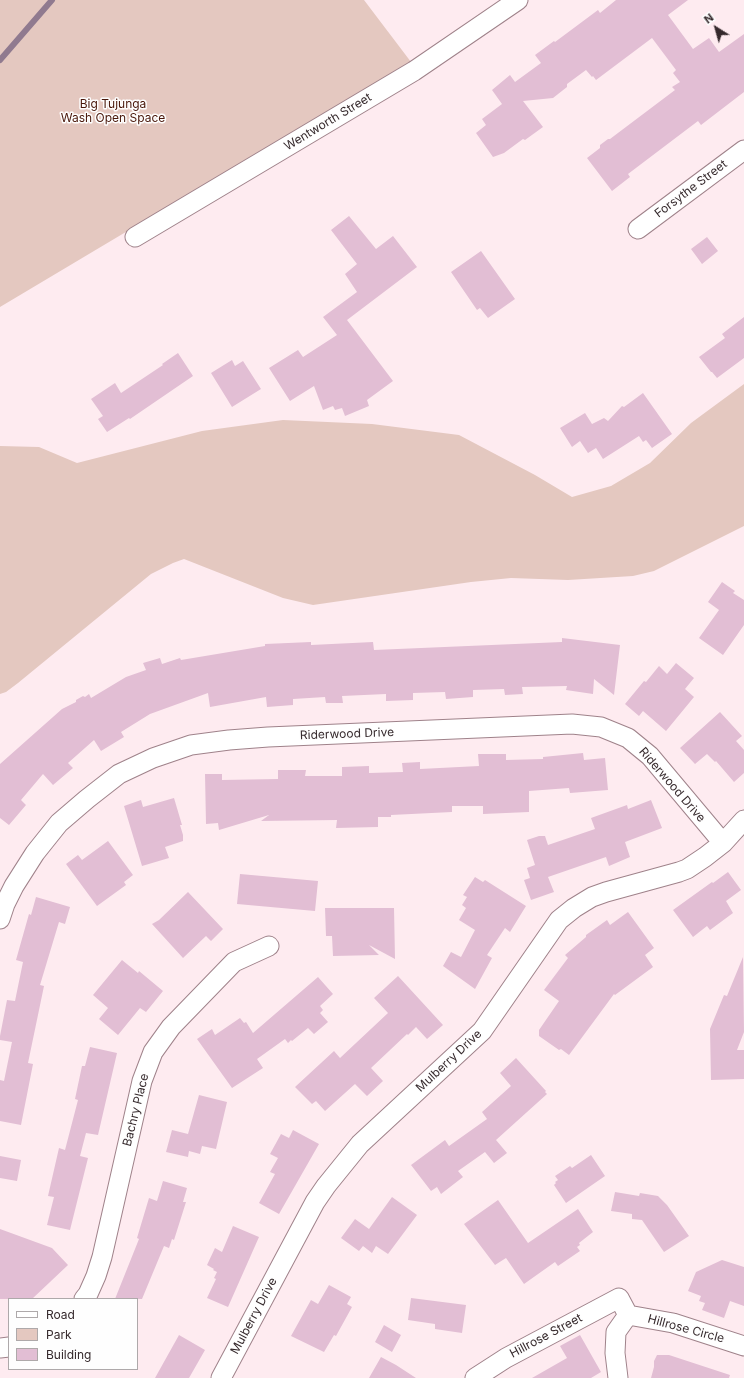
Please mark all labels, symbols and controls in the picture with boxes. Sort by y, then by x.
north arrow [696,8,736,48]
text: N [701,10,716,27]
street label: Wentworth Street [282,90,374,154]
park label: Big Tujunga Wash Open Space [61,97,165,125]
street label: Forsythe Street [652,157,730,221]
street label: Riderwood Drive [300,725,394,743]
street label: Riderwood Drive [636,745,708,825]
street label: Mulberry Drive [413,1027,485,1095]
street label: Bachry Place [120,1072,152,1148]
street label: Mulberry Drive [228,1275,280,1357]
legend [8,1298,138,1370]
text: Road [46,1307,75,1322]
street label: Hillrose Street [507,1311,585,1361]
street label: Hillrose Circle [646,1312,726,1346]
text: Park [46,1327,72,1342]
text: Building [46,1347,91,1362]

